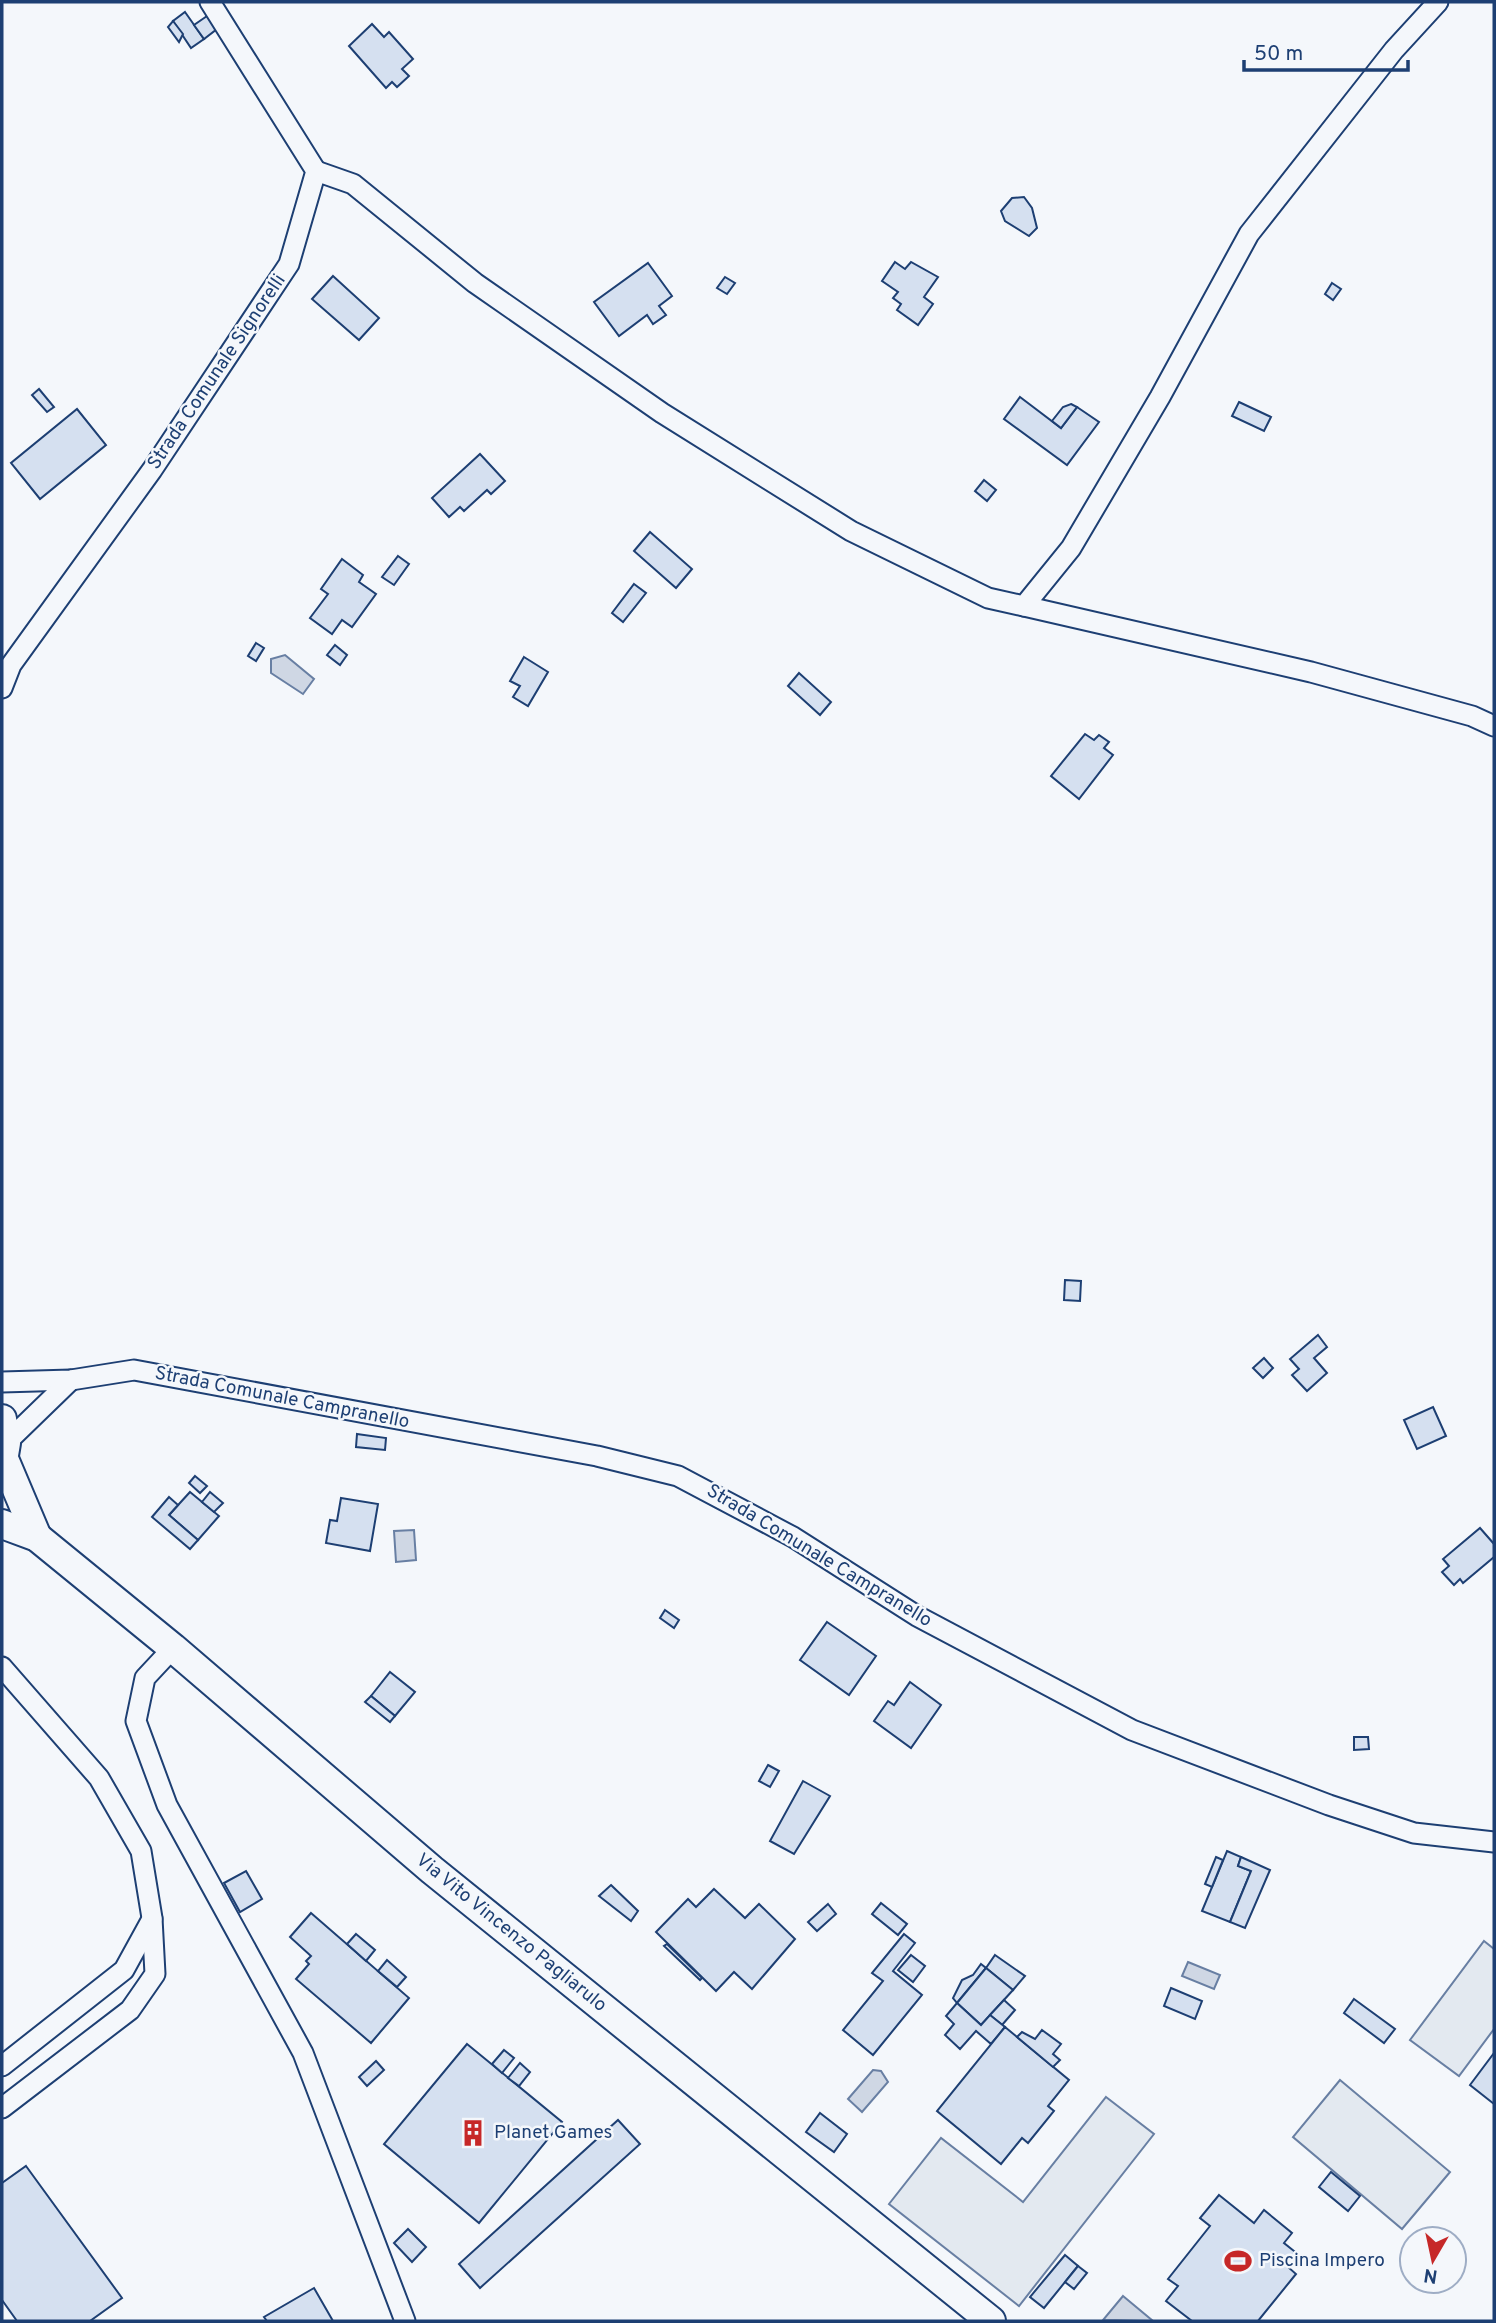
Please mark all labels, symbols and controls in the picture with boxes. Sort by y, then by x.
scale bar [1244,28,1408,72]
text: 50 m [1254,41,1303,68]
street label: Strada Comunale Signorelli [143,270,291,474]
street label: Strada Comunale Campranello [153,1362,411,1434]
street label: Strada Comunale Campranello [702,1479,936,1633]
street label: Via Vito Vincenzo Pagliarulo [411,1848,611,2018]
building icon: Planet Games [458,2118,488,2148]
place label: Planet Games [494,2121,612,2145]
north arrow [1398,2225,1468,2295]
sports icon: Piscina Impero [1223,2246,1253,2276]
place label: Piscina Impero [1259,2249,1385,2273]
text: N [1422,2262,1439,2288]

